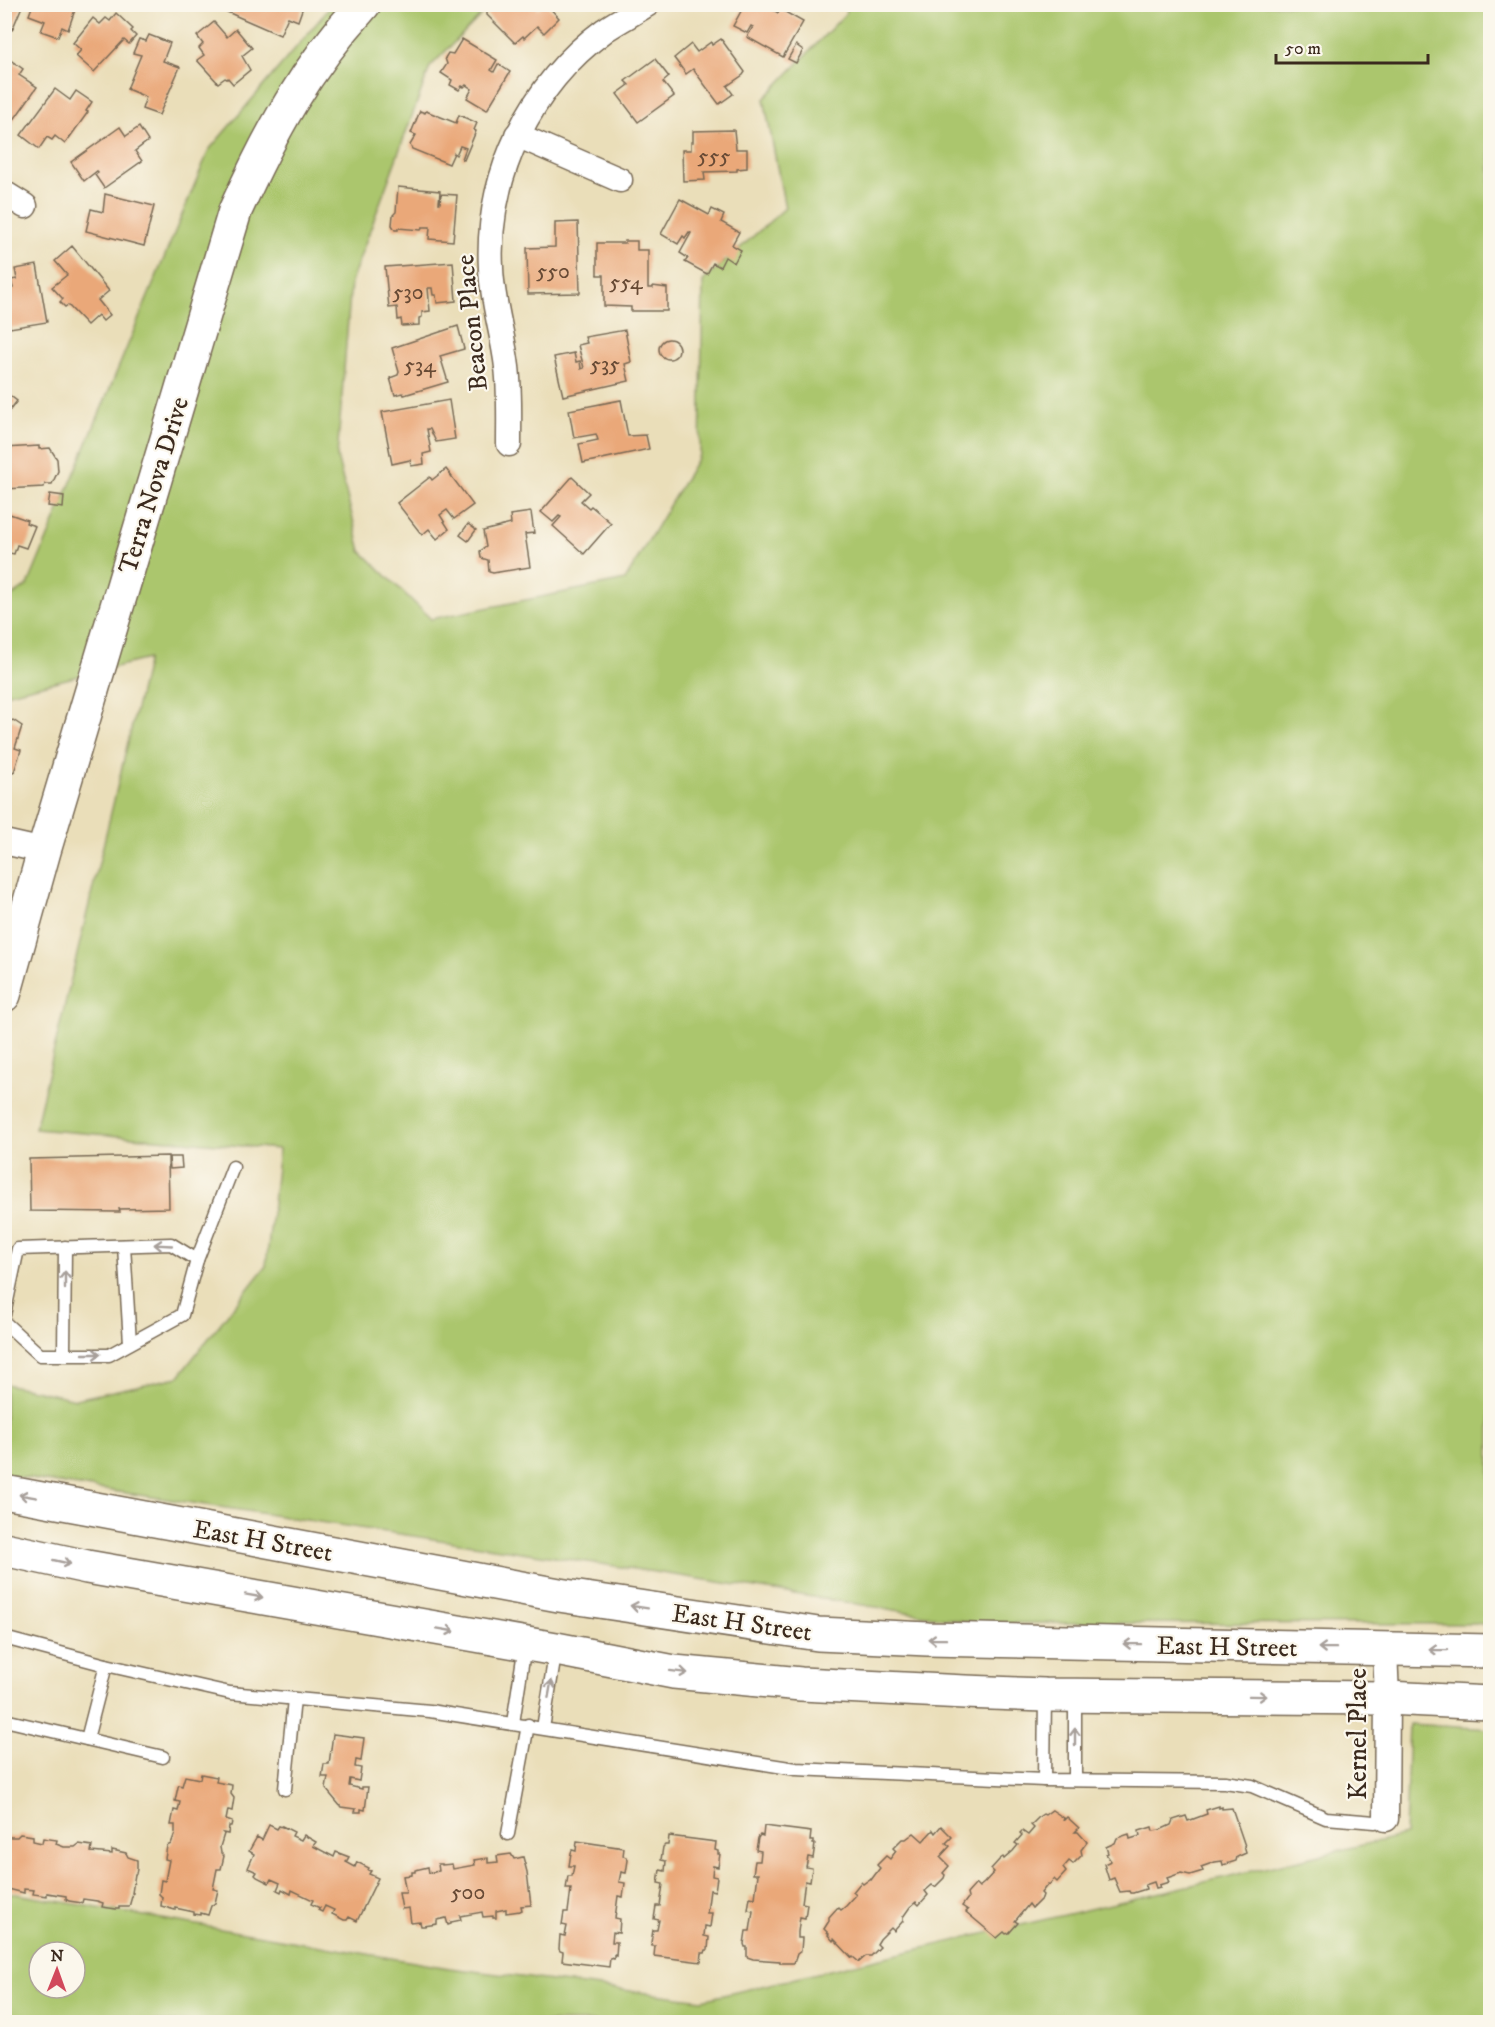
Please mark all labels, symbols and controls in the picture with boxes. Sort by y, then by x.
scale bar [1276,27,1428,65]
text: 50 m [1285,38,1321,60]
house number: 555 [698,143,730,170]
street label: Beacon Place [449,253,496,393]
house number: 550 [536,258,570,285]
house number: 554 [609,269,644,296]
house number: 530 [393,279,423,306]
house number: 535 [590,351,620,378]
house number: 534 [404,352,437,379]
street label: Terra Nova Drive [112,393,197,578]
one-way arrow [154,1240,173,1251]
one-way arrow [59,1270,71,1290]
one-way arrow [82,1349,102,1360]
one-way arrow [19,1490,38,1501]
street label: East H Street [190,1513,335,1570]
one-way arrow [52,1556,71,1568]
one-way arrow [243,1590,263,1601]
street label: East H Street [670,1597,814,1650]
one-way arrow [629,1601,649,1612]
one-way arrow [435,1624,455,1635]
street label: East H Street [1156,1630,1298,1665]
one-way arrow [927,1633,947,1645]
one-way arrow [1122,1638,1142,1649]
one-way arrow [1317,1642,1337,1654]
one-way arrow [1428,1644,1448,1656]
one-way arrow [668,1667,688,1678]
street label: Kernel Place [1342,1668,1375,1800]
one-way arrow [544,1679,555,1699]
one-way arrow [1248,1690,1268,1702]
one-way arrow [1069,1728,1081,1748]
house number: 500 [451,1879,485,1906]
north arrow [27,1940,87,2000]
text: N [51,1946,64,1966]

